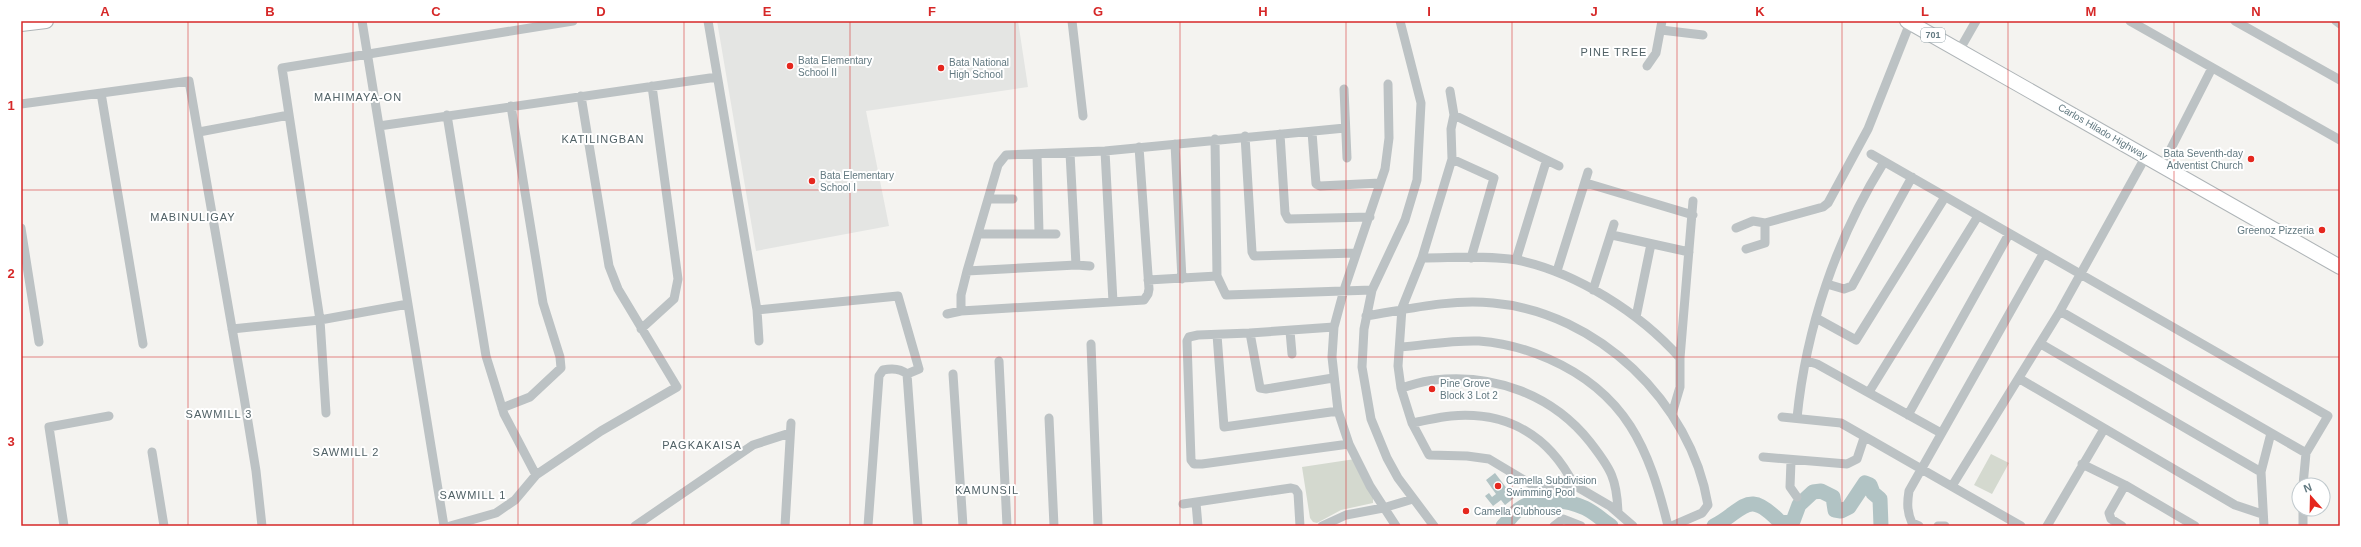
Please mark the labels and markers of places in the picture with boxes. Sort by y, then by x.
place label: Bata Elementary School II [798,55,872,78]
place label: Bata National High School [949,57,1009,80]
marker: Bata Elementary School II [785,61,795,71]
marker: Bata National High School [936,63,946,73]
place label: Bata Seventh-day Adventist Church [2164,148,2243,171]
marker: Bata Seventh-day Adventist Church [2246,154,2256,164]
place label: Bata Elementary School I [820,170,894,193]
marker: Bata Elementary School I [807,176,817,186]
place label: Greenoz Pizzeria [2237,225,2314,236]
marker: Greenoz Pizzeria [2317,225,2327,235]
place label: Pine Grove Block 3 Lot 2 [1440,378,1498,401]
marker: Pine Grove Block 3 Lot 2 [1427,384,1437,394]
place label: Camella Subdivision Swimming Pool [1506,475,1597,498]
marker: Camella Subdivision Swimming Pool [1493,481,1503,491]
marker: Camella Clubhouse [1461,506,1471,516]
place label: Camella Clubhouse [1474,506,1562,517]

